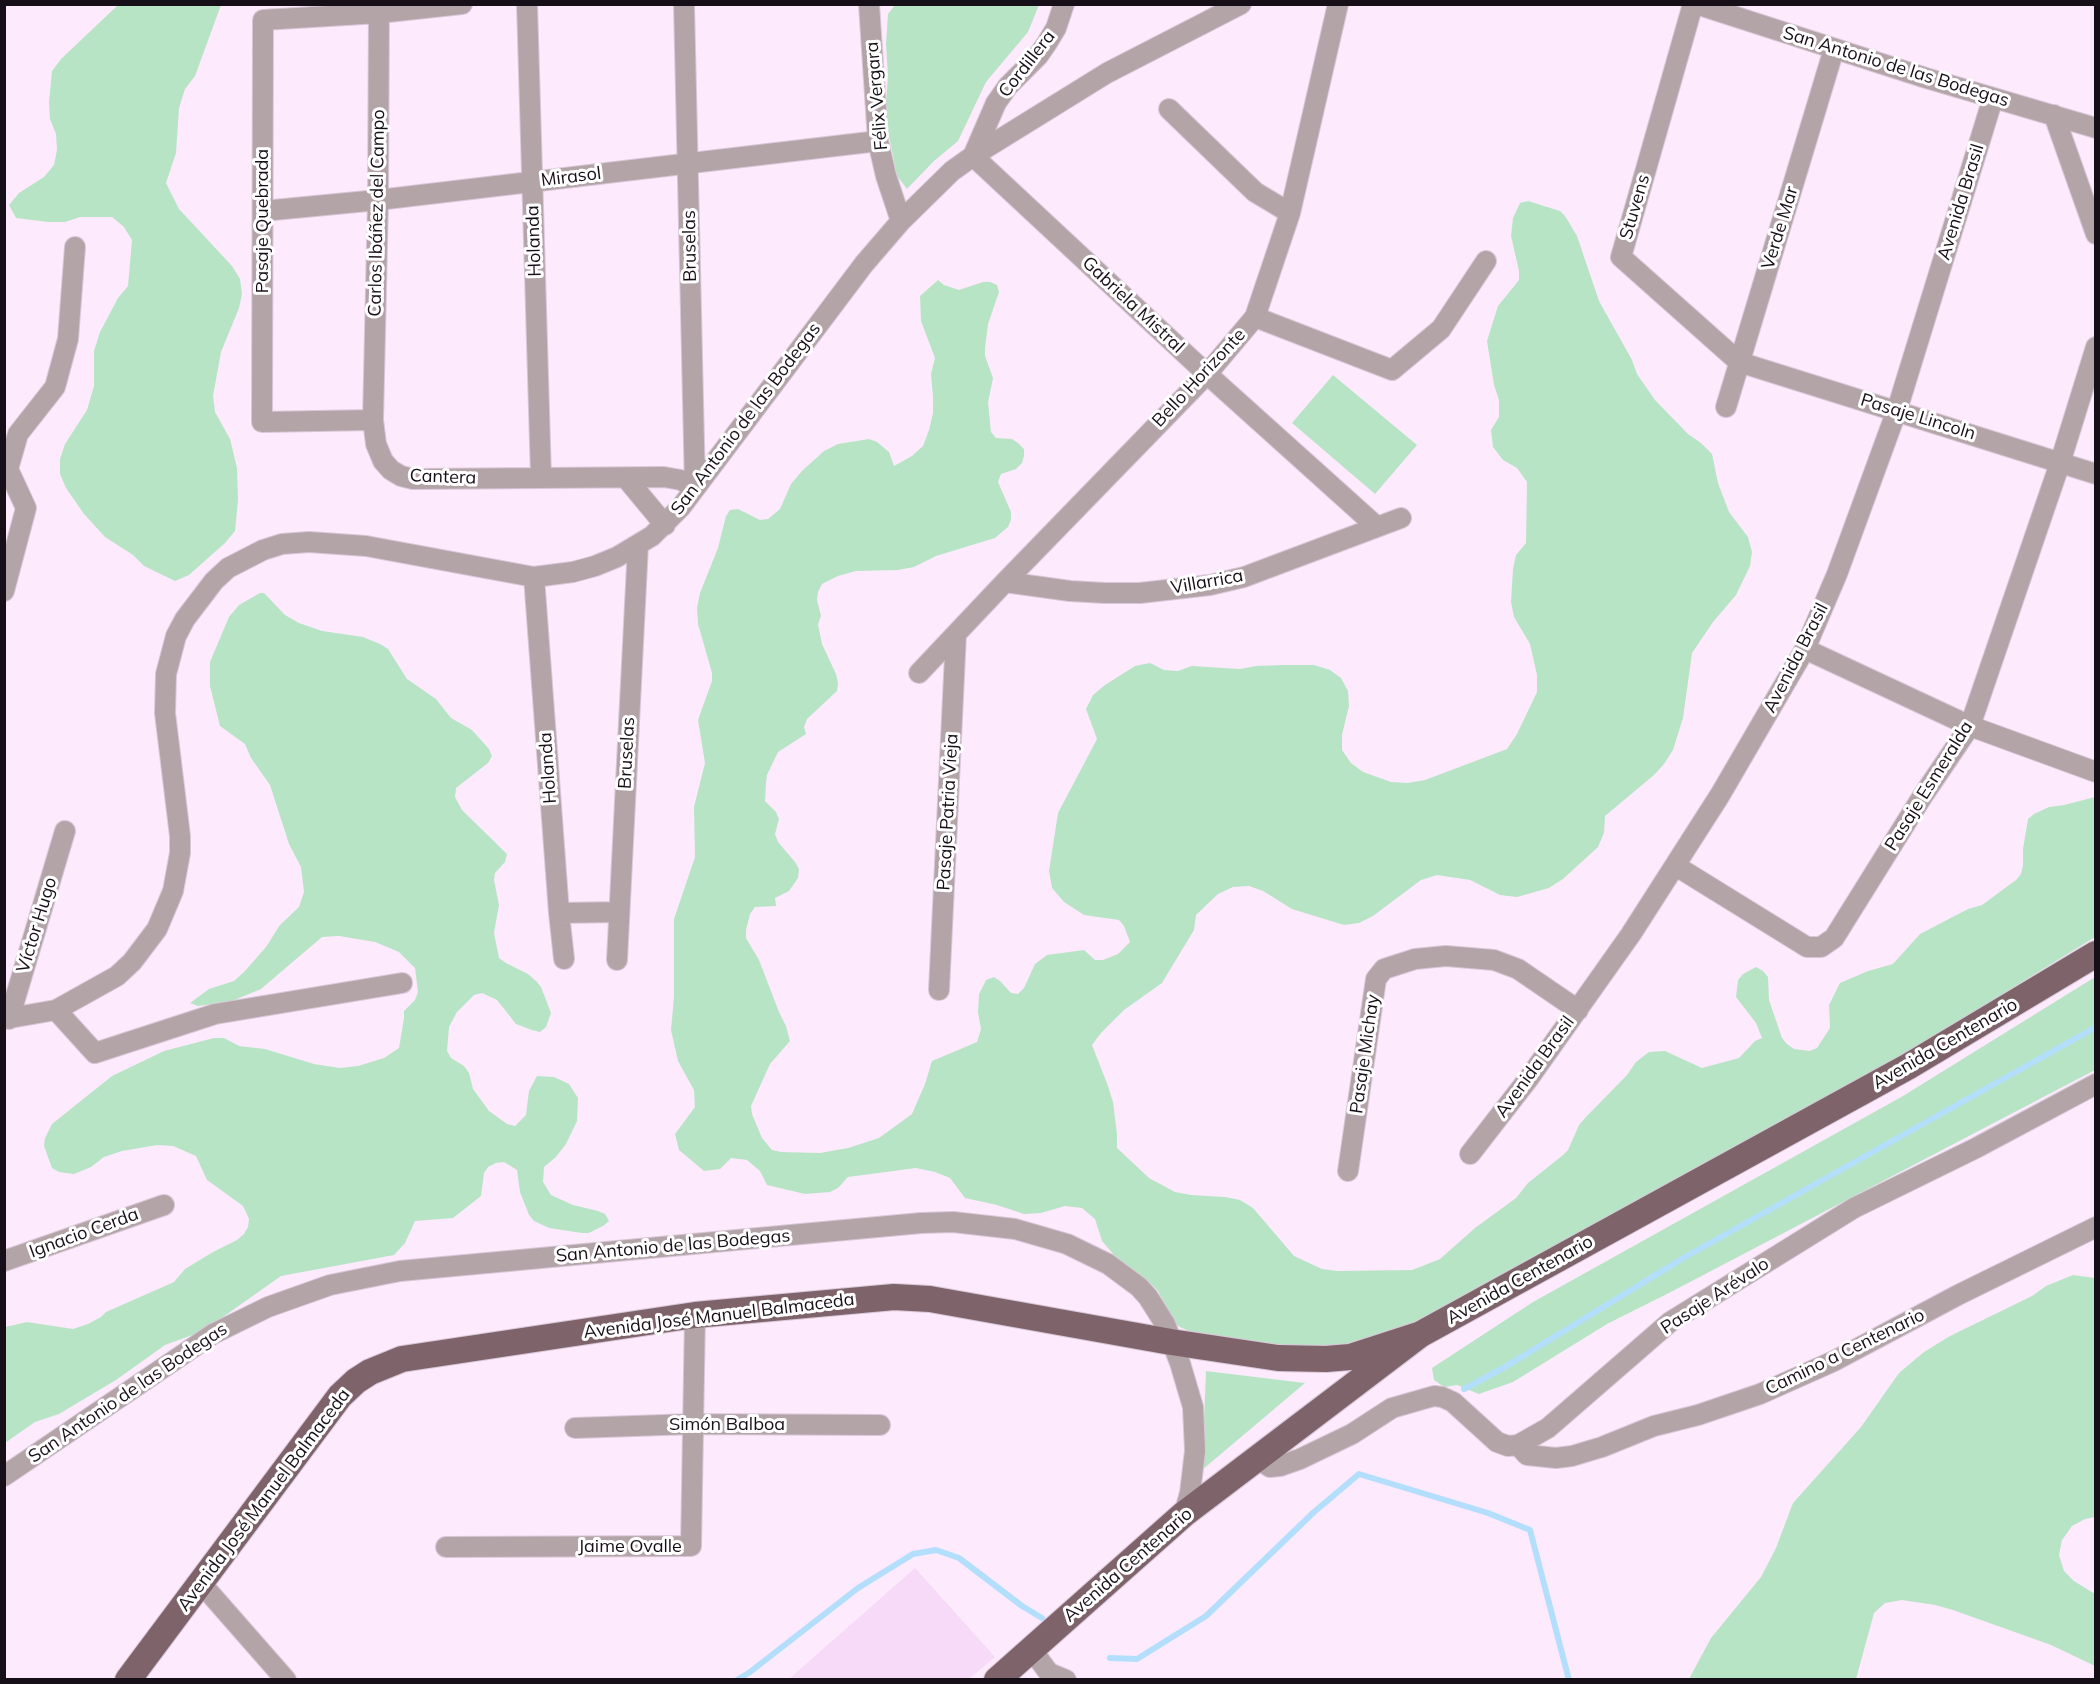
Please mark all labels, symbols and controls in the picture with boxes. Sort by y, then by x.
street label: San Antonio de las Bodegas [1780,22,2012,112]
street label: Cordillera [994,26,1060,102]
street label: Félix Vergara [861,41,893,151]
street label: Carlos Ibáñez del Campo [364,109,390,317]
street label: Avenida Brasil [1933,141,1989,263]
street label: Pasaje Quebrada [252,149,274,293]
street label: Mirasol [540,163,602,191]
street label: Stuvens [1615,172,1655,242]
street label: Verde Mar [1757,184,1803,272]
street label: Holanda [522,205,546,277]
street label: Bruselas [679,210,701,282]
street label: Gabriela Mistral [1078,252,1188,358]
street label: San Antonio de las Bodegas [667,319,825,519]
street label: Bello Horizonte [1148,324,1250,432]
street label: Pasaje Lincoln [1858,389,1978,445]
street label: Cantera [409,465,477,489]
street label: Villarrica [1169,565,1245,599]
street label: Avenida Brasil [1759,600,1833,716]
street label: Bruselas [614,717,640,789]
street label: Pasaje Esmeralda [1880,717,1978,855]
street label: Holanda [535,732,561,804]
street label: Pasaje Patria Vieja [933,733,963,891]
street label: Víctor Hugo [12,875,62,975]
street label: Pasaje Michay [1346,993,1384,1115]
street label: Avenida Centenario [1869,994,2021,1094]
street label: Avenida Brasil [1491,1012,1579,1122]
street label: Ignacio Cerda [26,1203,142,1263]
street label: San Antonio de las Bodegas [555,1225,791,1267]
street label: Avenida Centenario [1443,1231,1597,1329]
street label: Pasaje Arévalo [1657,1253,1773,1339]
street label: Avenida José Manuel Balmaceda [582,1289,856,1343]
street label: Camino a Centenario [1762,1304,1928,1400]
street label: San Antonio de las Bodegas [25,1318,231,1468]
street label: Avenida José Manuel Balmaceda [173,1385,355,1615]
street label: Simón Balboa [669,1414,785,1436]
street label: Avenida Centenario [1059,1503,1197,1627]
street label: Jaime Ovalle [578,1536,682,1558]

